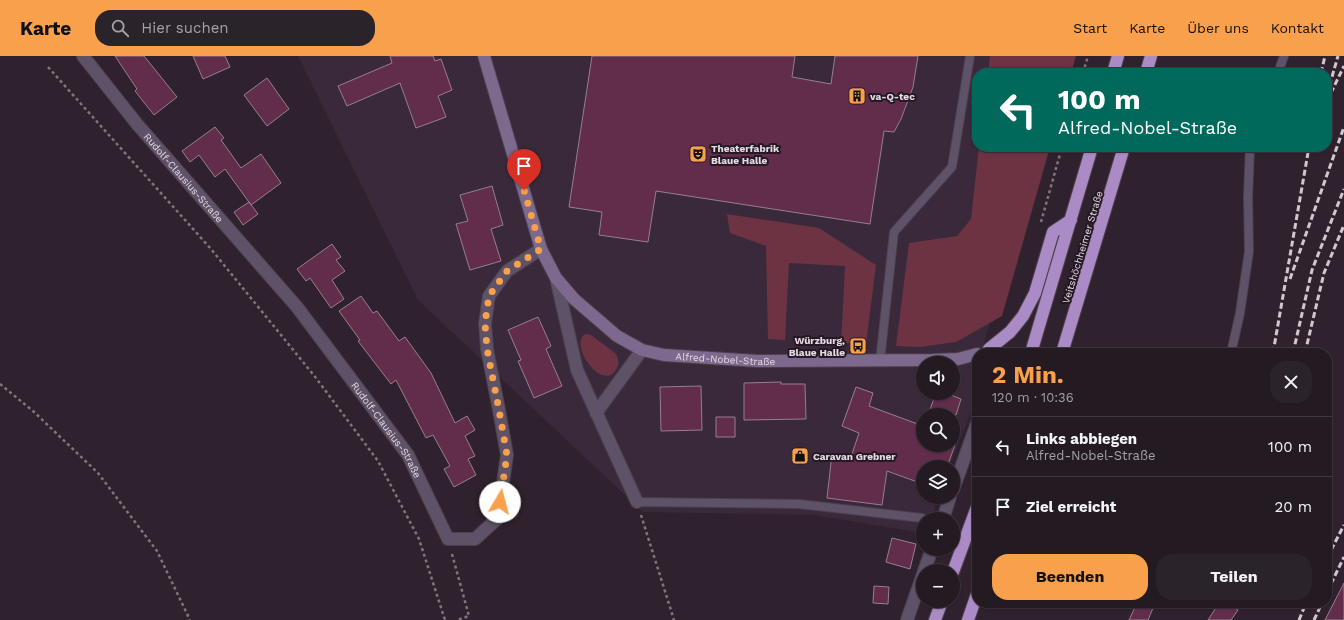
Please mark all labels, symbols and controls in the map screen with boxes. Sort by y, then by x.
search box [95,10,375,46]
text: Karte [20,17,71,40]
icon: search [109,17,131,39]
text: Hier suchen [141,19,229,37]
text: Start [1073,20,1107,36]
text: Karte [1129,20,1165,36]
text: Über uns [1187,20,1249,36]
text: Kontakt [1271,20,1324,36]
text: 100 m [1058,83,1141,116]
icon: left [992,84,1044,136]
building icon: va-Q-tec [847,86,867,106]
place label: va-Q-tec [869,91,915,102]
text: Alfred-Nobel-Straße [1058,117,1237,138]
street label: Rudolf-Clausius-Straße [142,131,226,225]
place label: Theaterfabrik Blaue Halle [711,143,780,166]
theatre icon: Theaterfabrik Blaue Halle [688,144,708,164]
pin [507,149,541,190]
icon: arrive [513,155,535,177]
street label: Veitshöchheimer Straße [1060,189,1105,305]
place label: Würzburg, Blaue Halle [789,335,845,358]
bus stop icon: Würzburg, Blaue Halle [848,336,868,356]
street label: Alfred-Nobel-Straße [675,351,775,367]
map controls [916,356,960,608]
button: sound [916,356,960,400]
text: 2 Min. [992,361,1064,389]
button: close [1270,361,1312,403]
street label: Rudolf-Clausius-Straße [349,380,423,480]
text: 120 m · 10:36 [992,390,1074,405]
button: search [916,408,960,452]
text: Links abbiegen [1026,430,1137,448]
icon: left [992,436,1014,458]
text: 100 m [1268,438,1312,456]
shop icon: Caravan Grebner [790,446,810,466]
text: Alfred-Nobel-Straße [1026,448,1155,463]
place label: Caravan Grebner [813,451,896,462]
button: layers [916,460,960,504]
position arrow [479,481,521,523]
icon: arrive [992,496,1014,518]
text: Ziel erreicht [1026,498,1116,516]
text: 20 m [1275,498,1312,516]
button: + [916,512,960,556]
button: Beenden [992,554,1148,600]
button: Teilen [1156,554,1312,600]
button: − [916,564,960,608]

